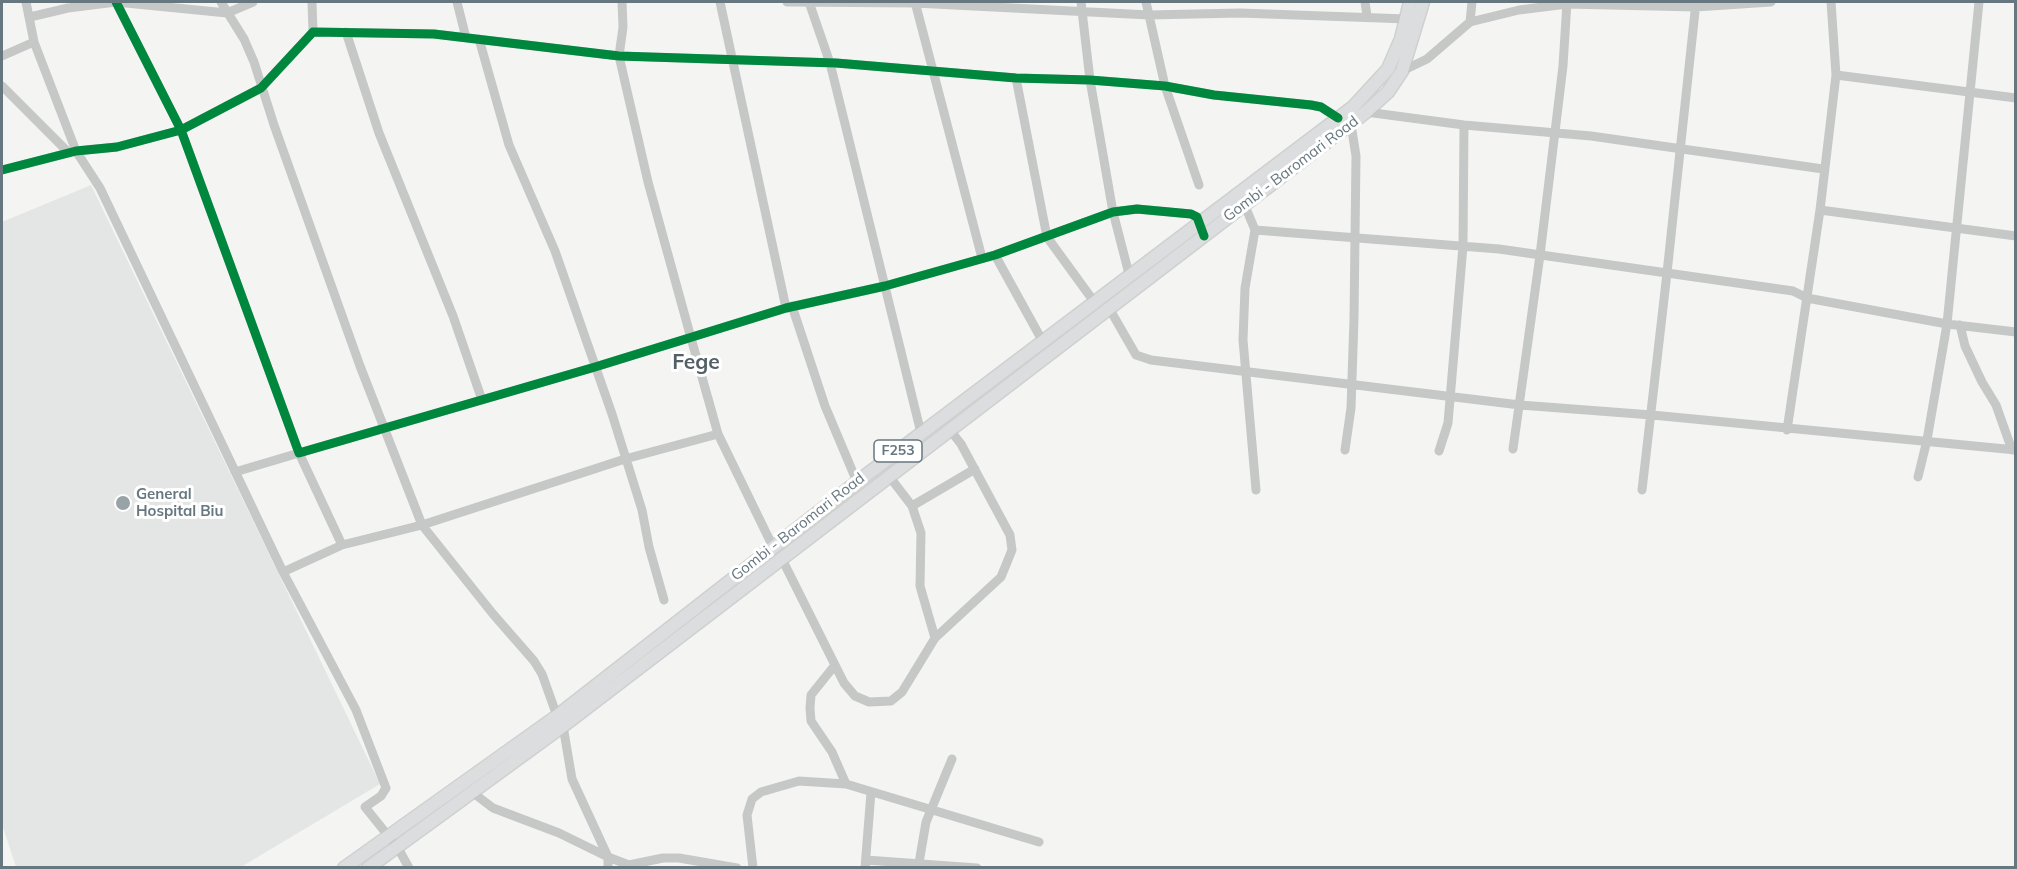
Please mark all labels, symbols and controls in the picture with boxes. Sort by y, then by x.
street label: Gombi - Baromari Road [1220,112,1362,226]
district label: Fege [672,350,720,376]
road number: F253 [874,440,922,462]
street label: Gombi - Baromari Road [728,469,868,585]
place label: General Hospital Biu [136,485,223,520]
marker: General Hospital Biu [114,494,132,512]

